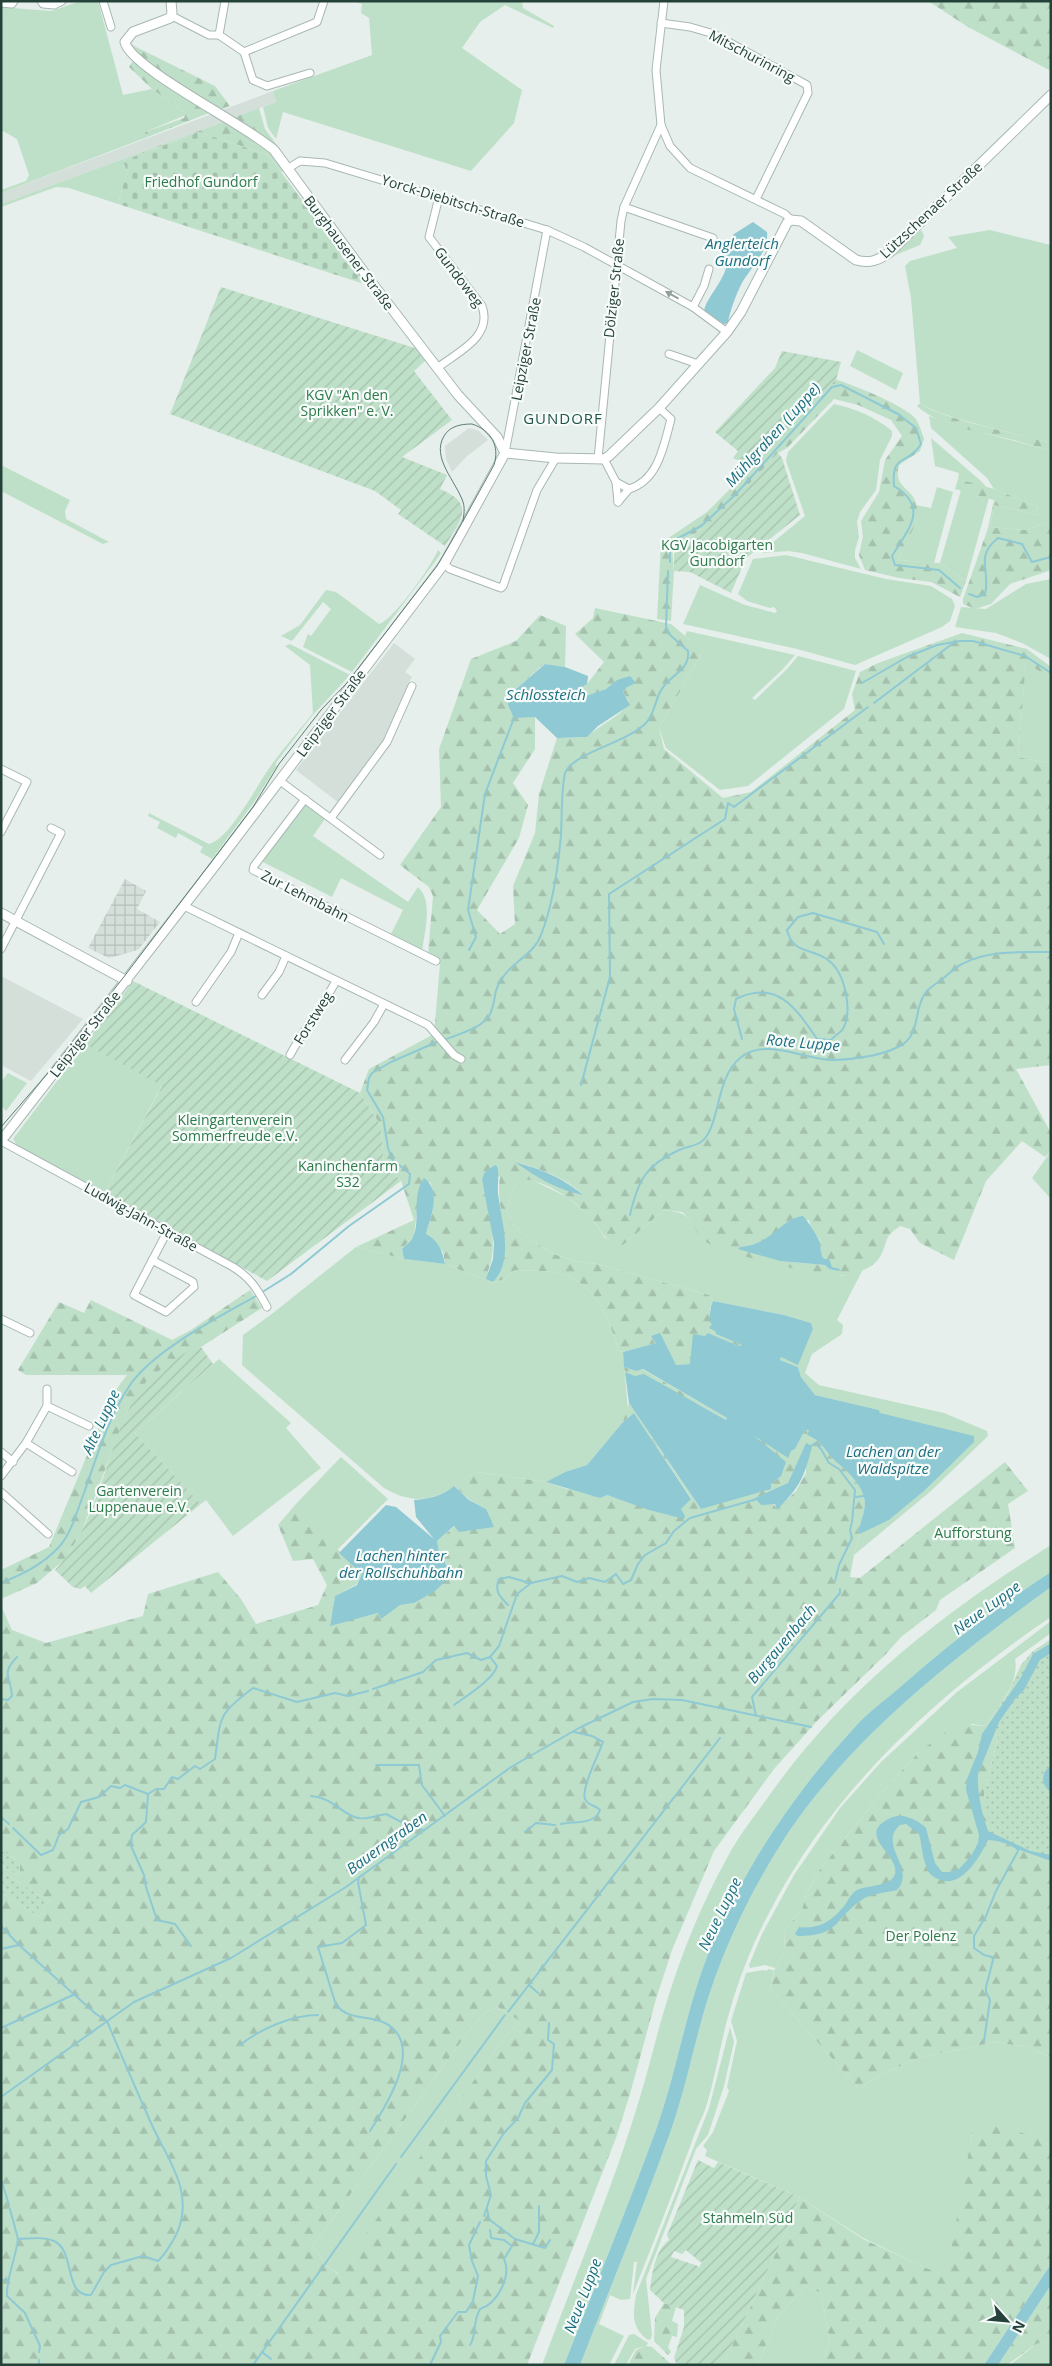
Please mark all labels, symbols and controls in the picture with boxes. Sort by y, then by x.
street label: Mitschurinring [706,25,799,86]
street label: Lützschenaer Straße [875,157,986,262]
street label: Yorck-Diebitsch-Straße [379,170,527,231]
park label: Friedhof Gundorf [144,172,259,191]
street label: Burghausener Straße [300,191,399,314]
water label: Anglerteich Gundorf [704,233,779,270]
street label: Dölziger Straße [599,237,628,339]
street label: Gundoweg [431,243,488,311]
one-way arrow [665,291,679,299]
street label: Leipziger Straße [506,295,545,402]
water label: Mühlgraben (Luppe) [720,378,824,491]
park label: KGV "An den Sprikken" e. V. [300,385,394,420]
district label: GUNDORF [523,408,603,428]
park label: KGV Jacobigarten Gundorf [661,535,773,570]
street label: Leipziger Straße [291,665,370,760]
water label: Schlossteich [506,684,586,704]
street label: Zur Lehmbahn [258,865,352,926]
street label: Leipziger Straße [45,986,124,1081]
street label: Forstweg [289,987,337,1048]
water label: Rote Luppe [765,1029,841,1055]
park label: Kleingartenverein Sommerfreude e.V. [172,1110,298,1145]
park label: Kaninchenfarm S32 [298,1156,398,1191]
street label: Ludwig-Jahn-Straße [81,1177,201,1256]
water label: Alte Luppe [76,1386,124,1458]
water label: Lachen an der Waldspitze [846,1441,941,1478]
park label: Gartenverein Luppenaue e.V. [89,1481,189,1516]
park label: Aufforstung [934,1523,1012,1542]
water label: Lachen hinter der Rollschuhbahn [339,1545,463,1582]
water label: Neue Luppe [949,1576,1025,1638]
water label: Burgauenbach [742,1600,820,1687]
water label: Bauerngraben [342,1806,431,1878]
water label: Neue Luppe [693,1873,746,1953]
park label: Der Polenz [886,1926,957,1945]
park label: Stahmeln Süd [703,2208,793,2227]
water label: Neue Luppe [559,2255,606,2336]
north arrow [982,2296,1032,2346]
text: N [1008,2318,1030,2337]

